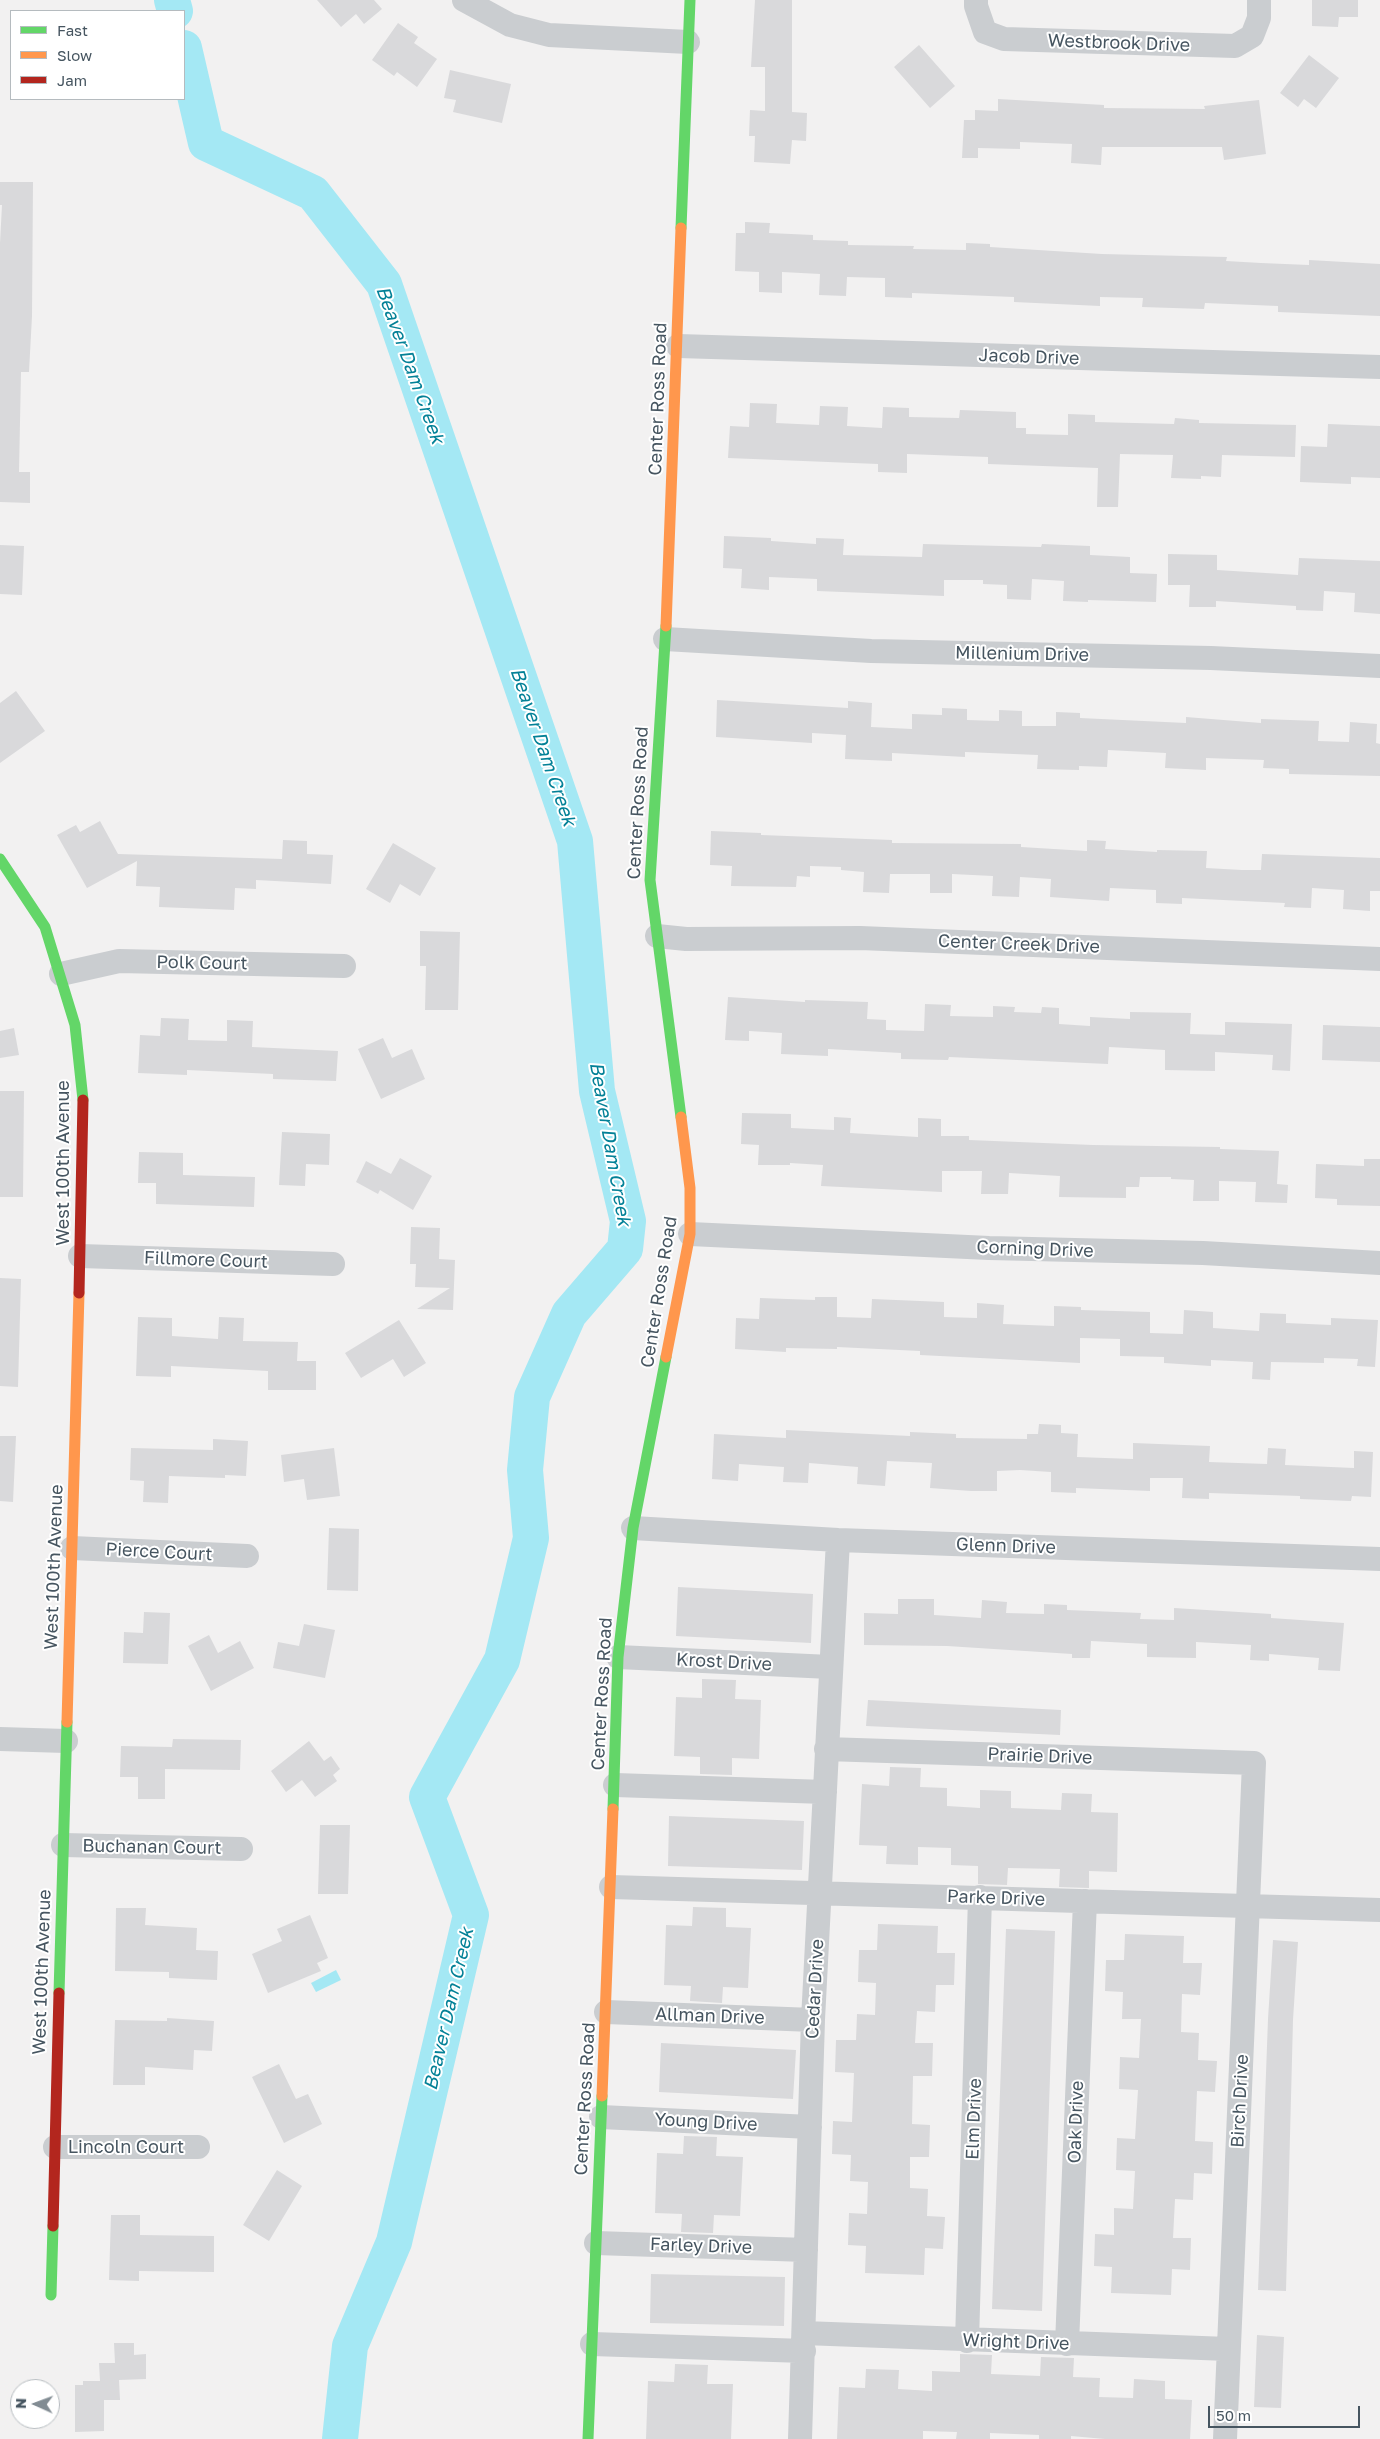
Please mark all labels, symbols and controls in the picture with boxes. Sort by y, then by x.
legend [10,10,185,100]
text: Fast [57,21,88,39]
street label: Westbrook Drive [1047,30,1191,56]
text: Slow [57,46,92,64]
text: Jam [57,71,87,89]
water label: Beaver Dam Creek [371,283,449,447]
street label: Center Ross Road [645,322,671,476]
street label: Jacob Drive [978,344,1080,370]
street label: Millenium Drive [955,642,1089,666]
water label: Beaver Dam Creek [505,665,581,829]
street label: Center Ross Road [623,726,653,880]
street label: Center Creek Drive [938,930,1100,958]
street label: Polk Court [156,951,248,975]
water label: Beaver Dam Creek [584,1060,636,1228]
street label: West 100th Avenue [52,1080,74,1246]
street label: Center Ross Road [636,1215,682,1369]
street label: Corning Drive [976,1236,1094,1262]
street label: Fillmore Court [144,1247,268,1273]
street label: West 100th Avenue [40,1484,68,1650]
street label: Glenn Drive [956,1533,1056,1559]
street label: Pierce Court [105,1538,213,1566]
street label: Center Ross Road [587,1617,617,1771]
street label: Krost Drive [676,1649,772,1675]
street label: Prairie Drive [987,1743,1093,1769]
street label: Buchanan Court [82,1835,222,1859]
street label: Parke Drive [947,1885,1045,1911]
street label: West 100th Avenue [28,1889,56,2055]
water label: Beaver Dam Creek [419,1926,479,2092]
street label: Cedar Drive [802,1938,828,2040]
street label: Allman Drive [655,2003,765,2029]
street label: Center Ross Road [570,2022,600,2176]
street label: Birch Drive [1227,2054,1253,2148]
street label: Elm Drive [962,2078,986,2160]
street label: Oak Drive [1064,2080,1088,2164]
street label: Young Drive [654,2109,758,2135]
street label: Lincoln Court [68,2136,184,2158]
street label: Farley Drive [649,2233,753,2259]
street label: Wright Drive [962,2329,1070,2355]
north arrow [10,2379,60,2429]
scale bar [1210,2396,1362,2428]
text: N [12,2398,29,2409]
text: 50 m [1216,2406,1251,2424]

